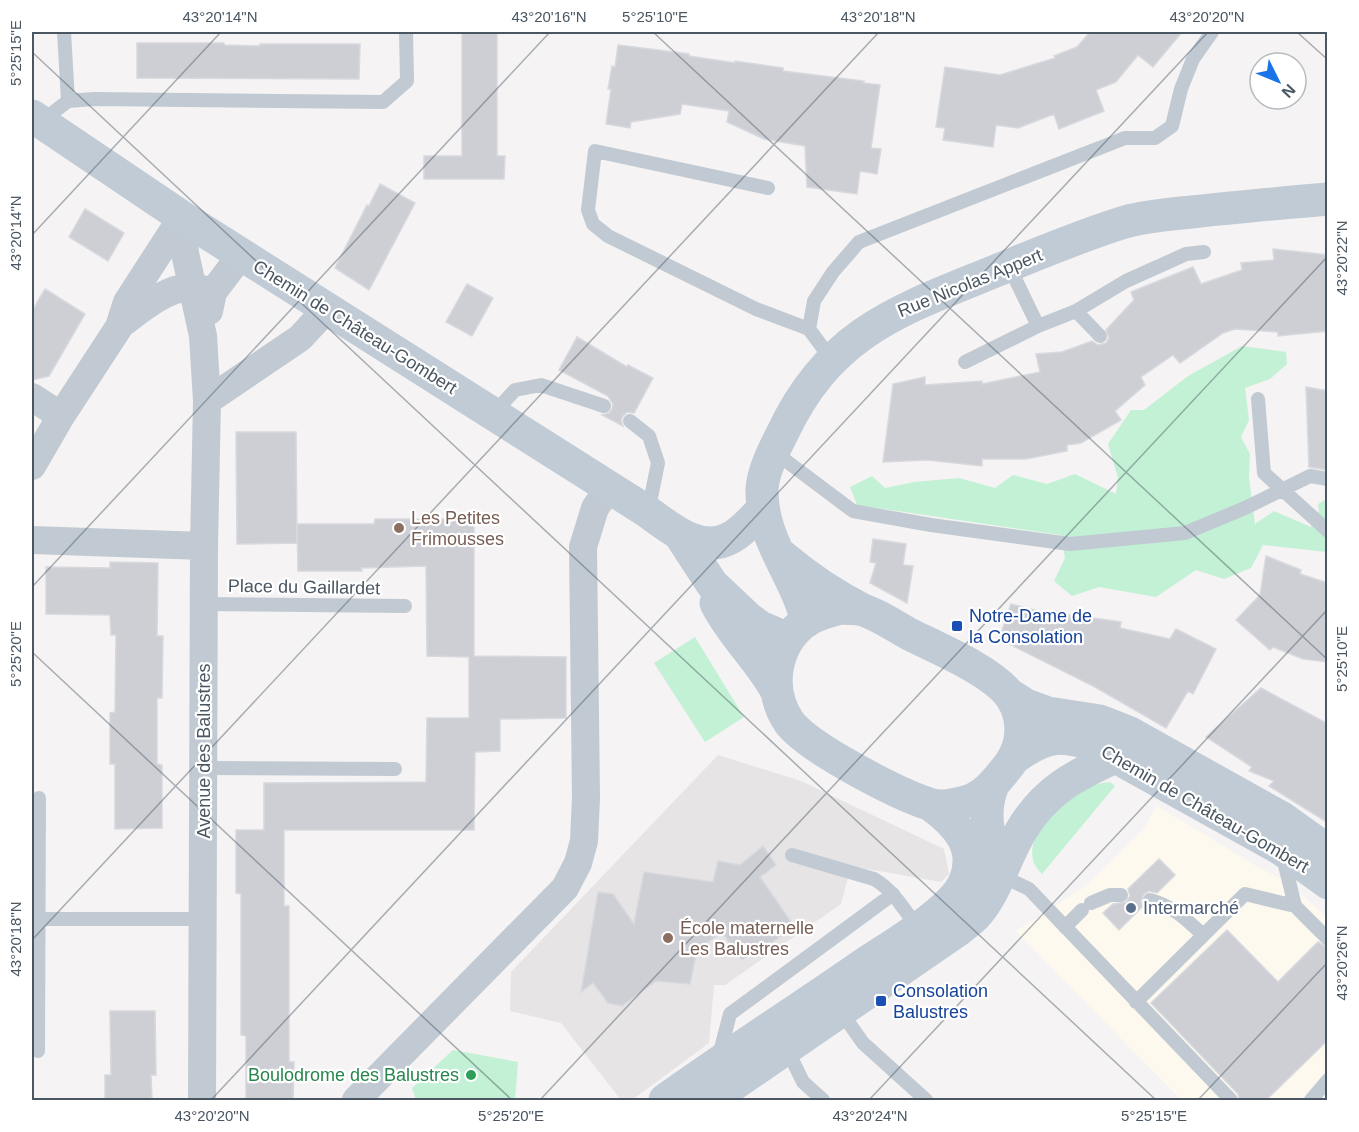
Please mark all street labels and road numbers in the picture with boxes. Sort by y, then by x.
street label: Rue Nicolas Appert [895,245,1045,321]
street label: Chemin de Château-Gombert [250,256,460,398]
street label: Place du Gaillardet [228,576,380,598]
street label: Avenue des Balustres [194,664,214,838]
street label: Chemin de Château-Gombert [1098,741,1312,877]

